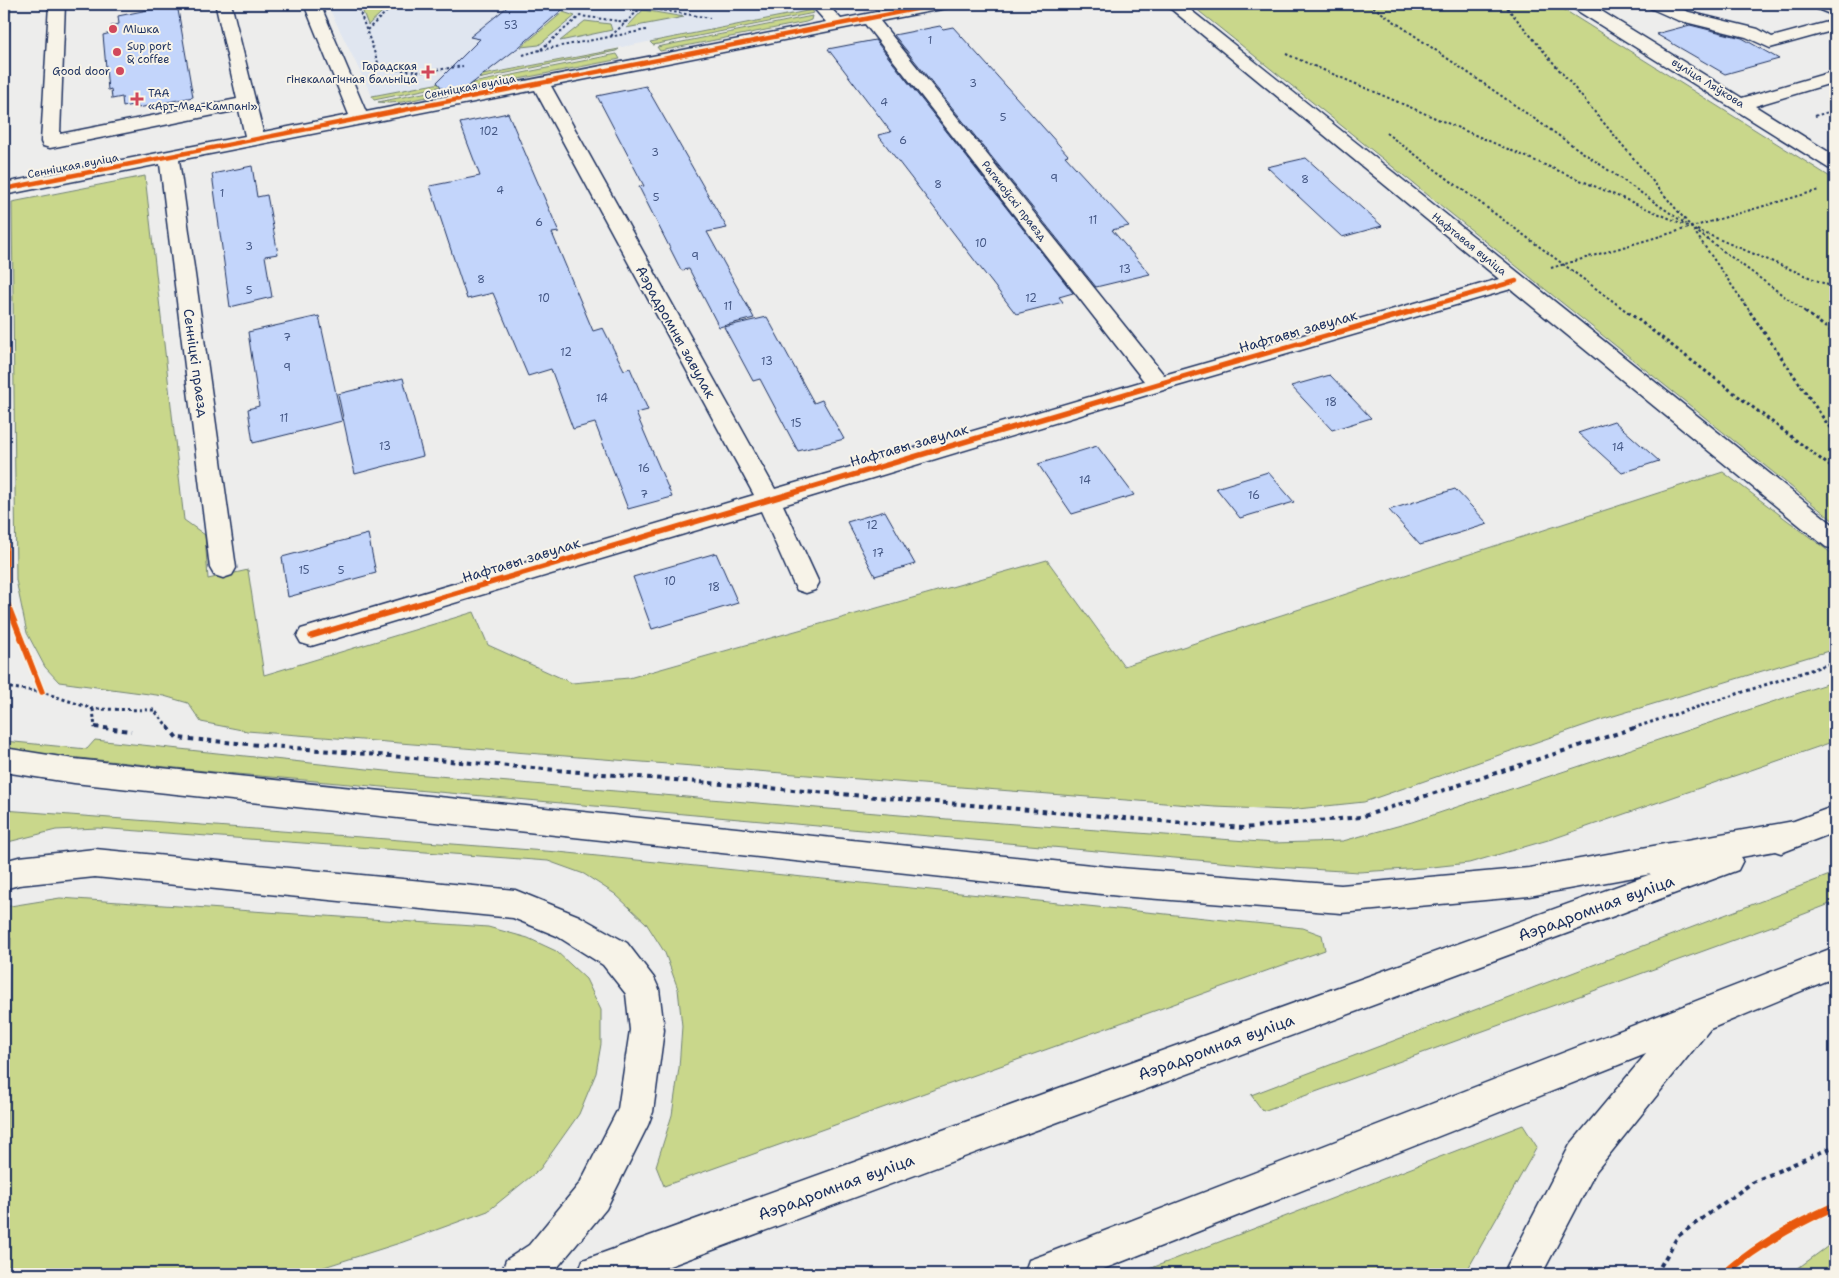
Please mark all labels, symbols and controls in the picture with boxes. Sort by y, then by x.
house number: 53 [504,18,518,33]
place label: Мішка [123,22,159,37]
marker: Мішка [107,23,119,35]
house number: 1 [928,33,932,48]
place label: Sup port & coffee [127,39,172,67]
marker: Sup port & coffee [111,46,123,58]
street label: вуліца Ляўкова [1669,55,1747,111]
place label: Гарадская гінекалагічная бальніца [286,59,417,87]
place label: Good door [52,64,110,79]
marker: Good door [114,65,126,77]
marker: Гарадская гінекалагічная бальніца [421,65,435,79]
street label: Сенніцкая вуліца [423,71,517,103]
house number: 3 [969,76,977,91]
place label: ТАА «Арт-Мед-Кампані» [148,86,258,114]
marker: ТАА «Арт-Мед-Кампані» [130,92,144,106]
house number: 4 [880,95,888,110]
house number: 5 [1000,110,1007,125]
house number: 102 [479,124,499,139]
house number: 6 [899,133,907,148]
house number: 3 [651,145,659,160]
street label: Сенніцкая вуліца [26,150,120,182]
street label: Рагачоўскі праезд [978,158,1050,244]
house number: 9 [1050,171,1058,186]
house number: 8 [1301,172,1309,187]
house number: 8 [934,177,942,192]
house number: 4 [496,183,504,198]
house number: 1 [220,186,224,201]
house number: 5 [653,190,660,205]
street label: Нафтавая вуліца [1428,209,1510,279]
house number: 11 [1089,213,1097,228]
house number: 6 [535,215,543,230]
house number: 10 [975,236,987,251]
house number: 3 [245,239,253,254]
house number: 9 [691,249,699,264]
house number: 13 [1119,262,1131,277]
street label: Аэрадромны завулак [632,263,720,402]
house number: 8 [477,272,485,287]
house number: 5 [246,283,253,298]
house number: 10 [538,291,550,306]
house number: 12 [1025,291,1037,306]
house number: 11 [724,299,732,314]
street label: Нафтавы завулак [1237,305,1360,357]
street label: Сенніцкі праезд [179,308,213,418]
house number: 7 [283,330,291,345]
house number: 12 [560,345,572,360]
house number: 13 [761,354,773,369]
house number: 9 [283,360,291,375]
house number: 14 [596,391,608,406]
house number: 18 [1325,395,1337,410]
house number: 11 [280,411,288,426]
house number: 15 [790,416,802,431]
street label: Нафтавы завулак [848,419,971,471]
house number: 13 [379,439,391,454]
house number: 14 [1612,440,1624,455]
house number: 16 [638,461,650,476]
house number: 14 [1079,473,1091,488]
house number: 7 [640,487,648,502]
house number: 16 [1248,488,1260,503]
house number: 12 [866,518,878,533]
street label: Нафтавы завулак [460,533,583,587]
house number: 17 [872,546,884,561]
house number: 15 [298,563,310,578]
house number: 5 [338,563,345,578]
house number: 10 [664,574,676,589]
house number: 18 [708,580,720,595]
street label: Аэрадромная вуліца [1515,870,1677,946]
street label: Аэрадромная вуліца [1135,1009,1297,1085]
street label: Аэрадромная вуліца [755,1149,917,1225]

